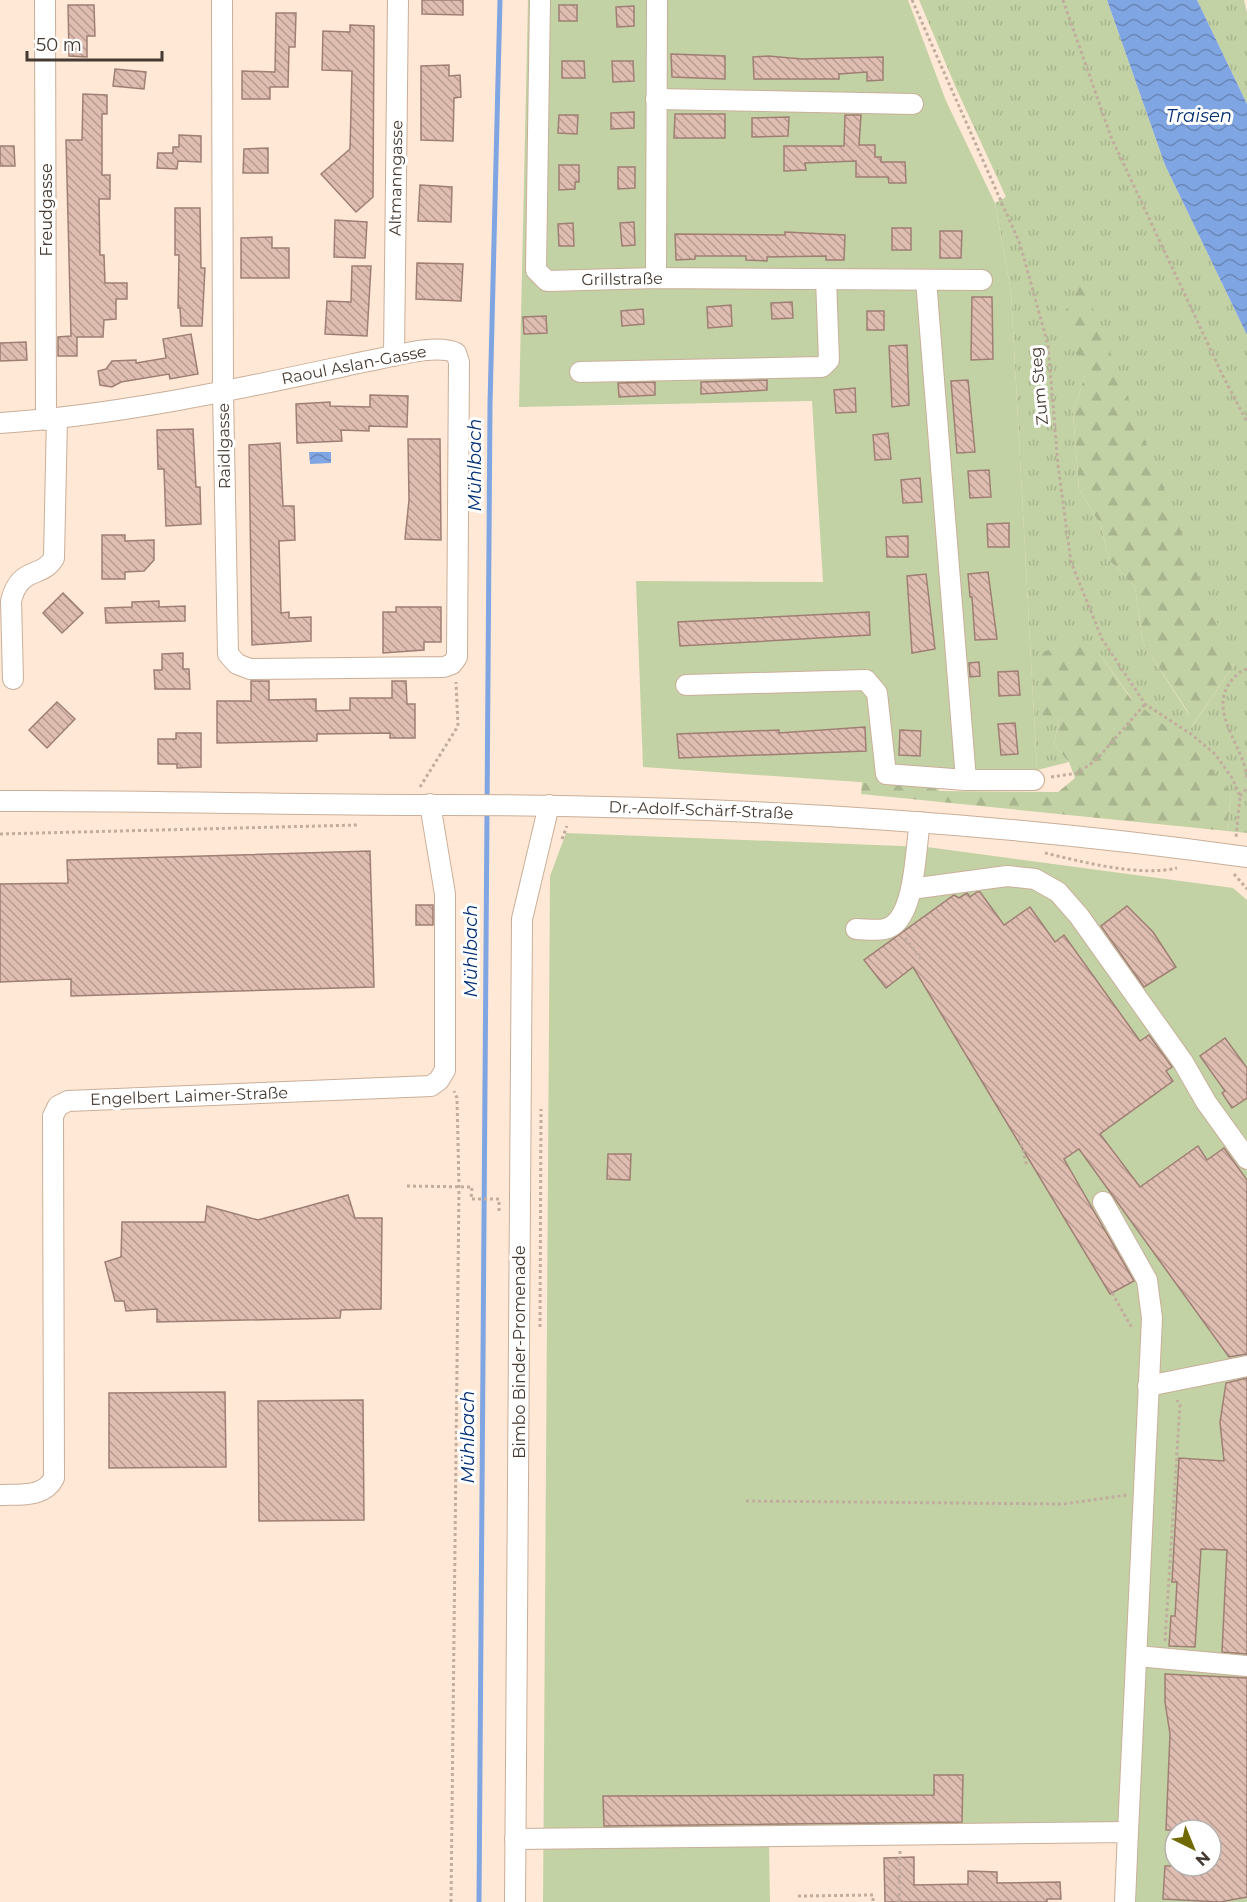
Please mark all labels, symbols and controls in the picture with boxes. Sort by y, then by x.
scale bar [27,24,162,62]
text: 50 m [36,34,82,56]
water label: Traisen [1166,105,1232,127]
street label: Altmanngasse [385,120,407,236]
street label: Freudgasse [37,163,56,257]
street label: Grillstraße [581,269,663,289]
street label: Raoul Aslan-Gasse [280,342,428,388]
street label: Zum Steg [1026,346,1052,426]
street label: Raidlgasse [214,403,234,489]
water label: Mühlbach [464,419,486,511]
street label: Dr.-Adolf-Schärf-Straße [608,797,794,823]
water label: Mühlbach [460,905,482,997]
street label: Engelbert Laimer-Straße [90,1083,288,1109]
street label: Bimbo Binder-Promenade [510,1245,529,1459]
water label: Mühlbach [457,1391,479,1483]
north arrow [1163,1818,1223,1878]
text: N [1192,1847,1214,1870]

